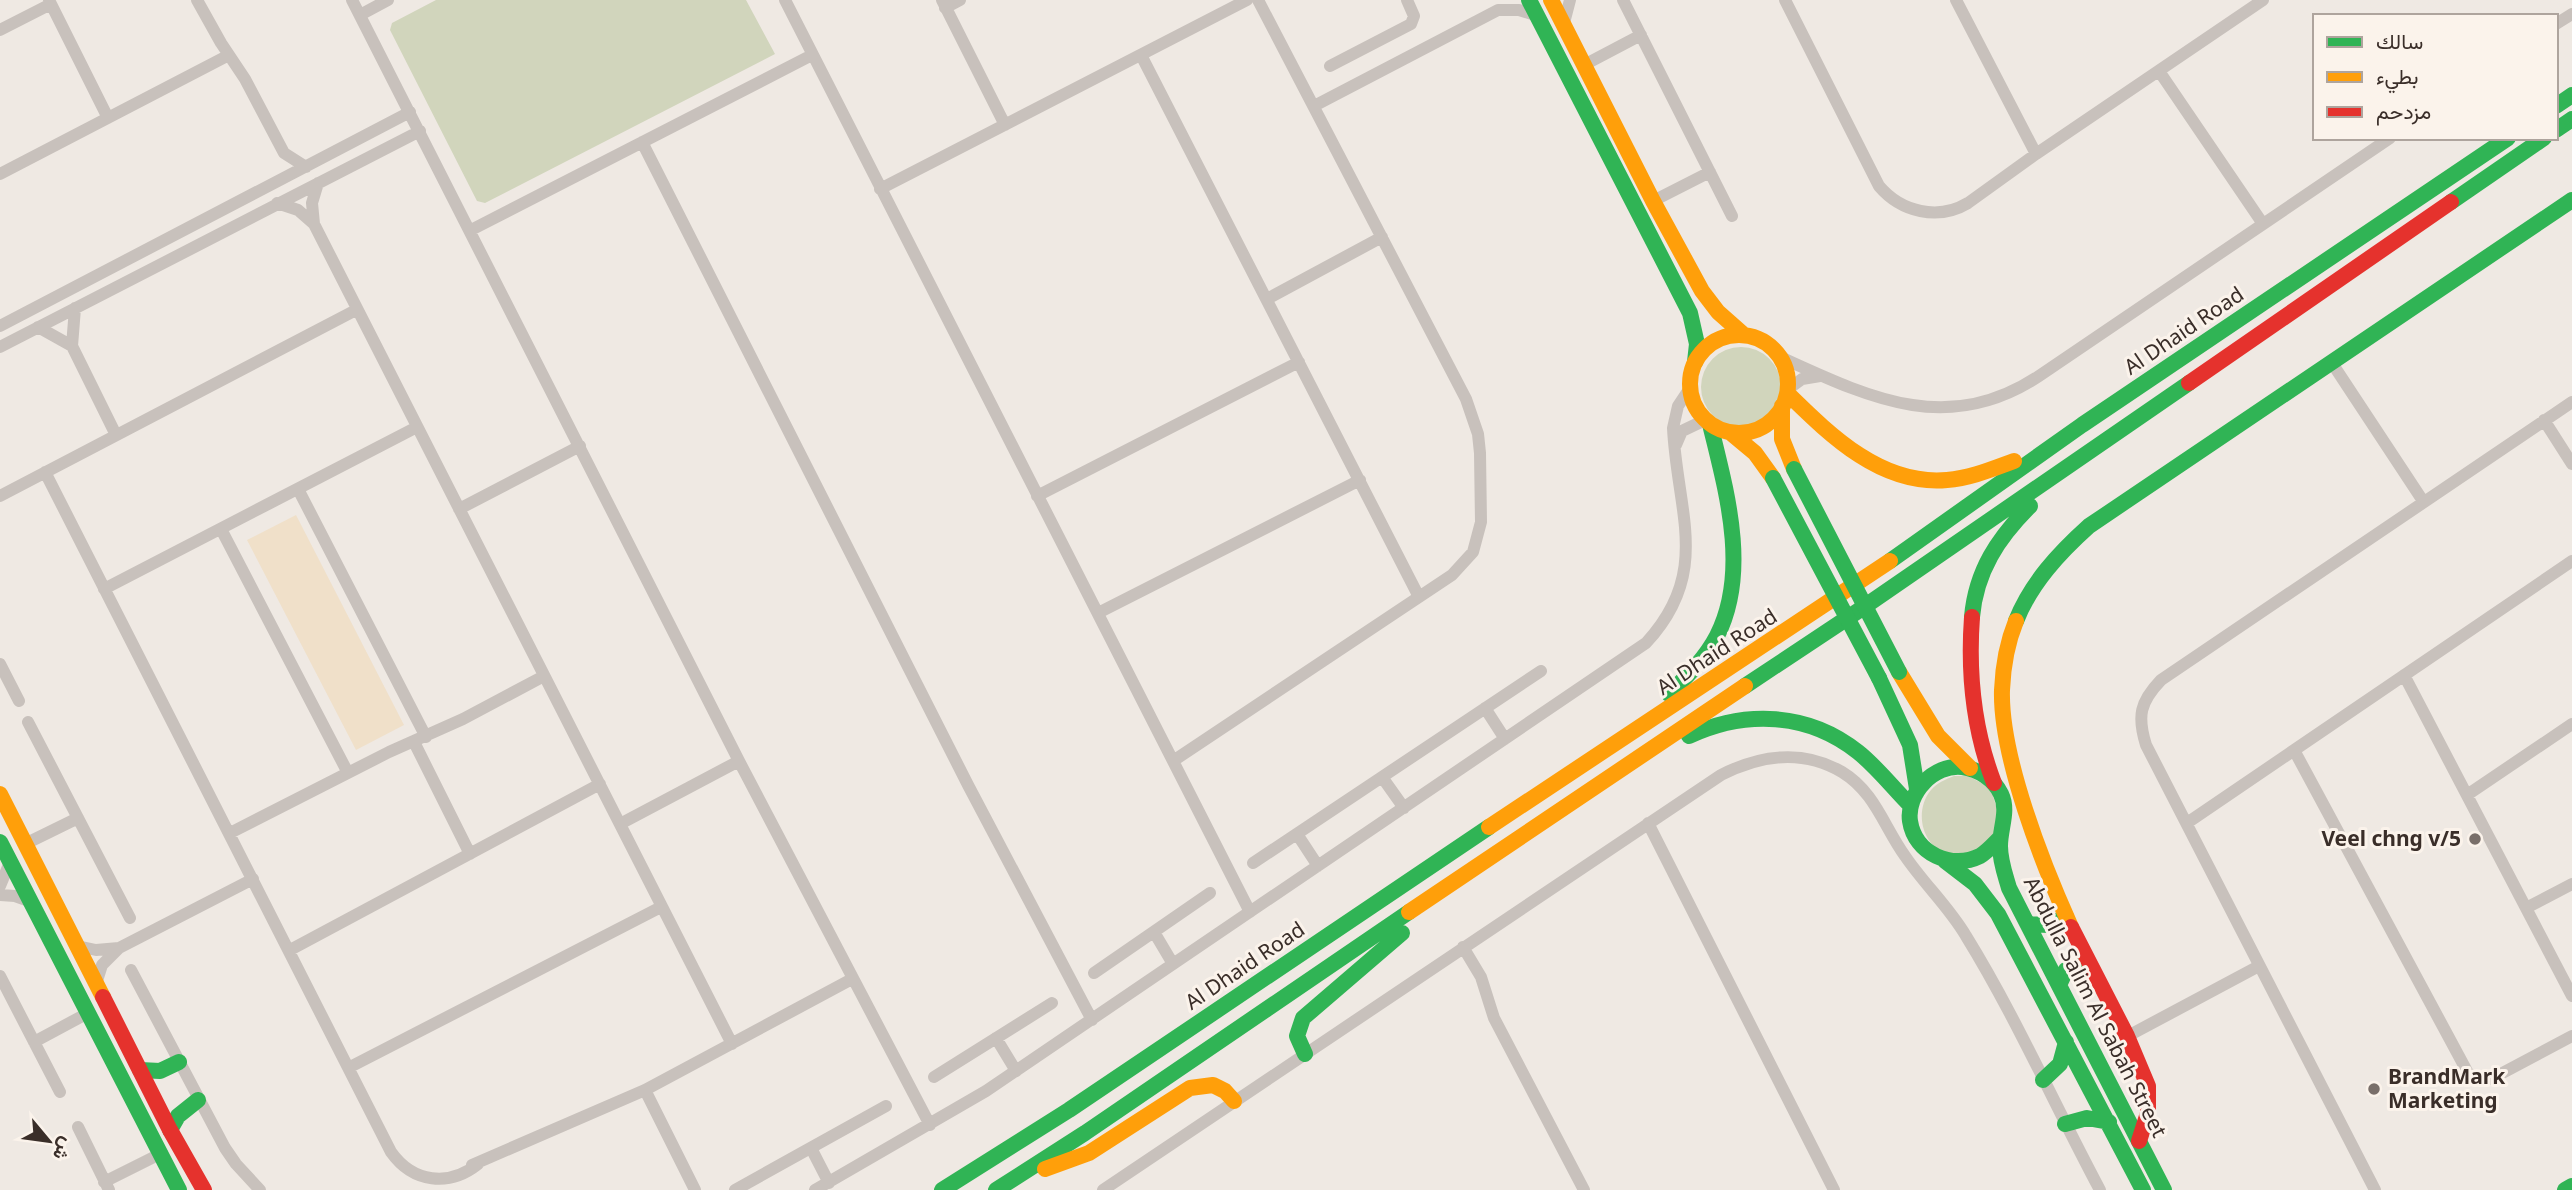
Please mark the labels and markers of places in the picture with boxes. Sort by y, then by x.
place label: Veel chng v/5 [2321,824,2461,852]
marker: Veel chng v/5 [2467,831,2483,847]
place label: BrandMark Marketing [2388,1062,2506,1114]
marker: BrandMark Marketing [2366,1081,2382,1097]

